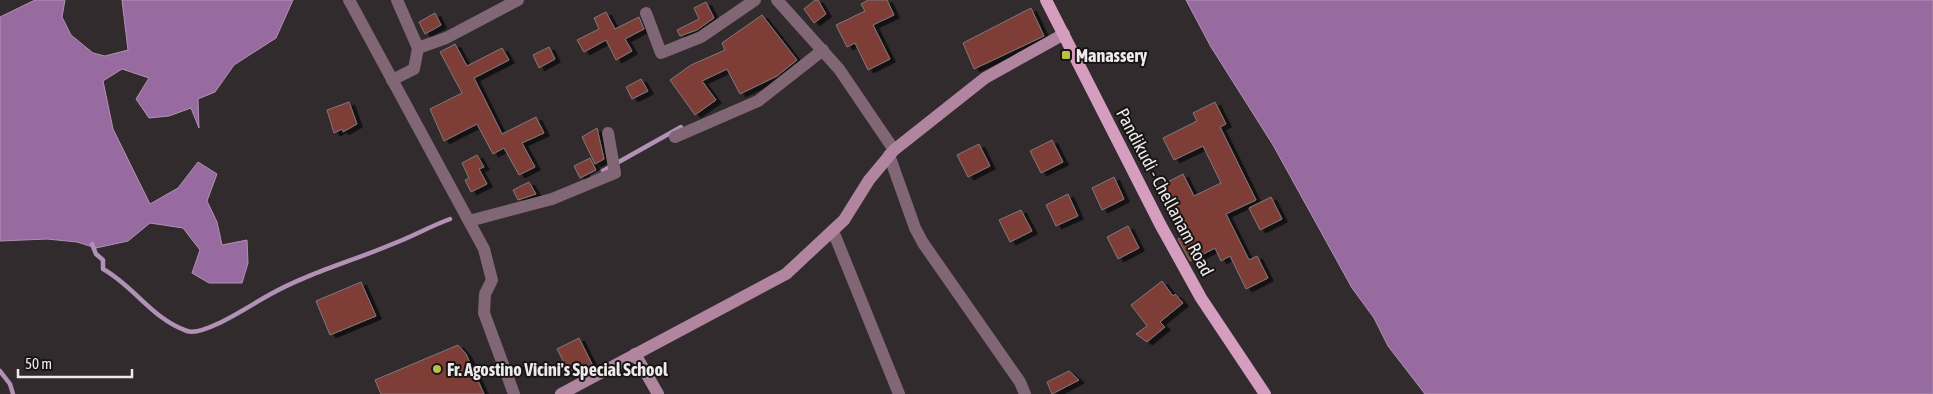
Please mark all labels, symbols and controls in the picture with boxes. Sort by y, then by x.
place label: Manassery [1076,45,1148,66]
marker: Manassery [1060,49,1072,61]
street label: Pandikudi - Chellanam Road [1112,105,1218,279]
scale bar [18,346,131,378]
text: 50 m [25,355,52,372]
place label: Fr. Agostino Vicini's Special School [447,359,668,380]
marker: Fr. Agostino Vicini's Special School [431,363,443,375]

